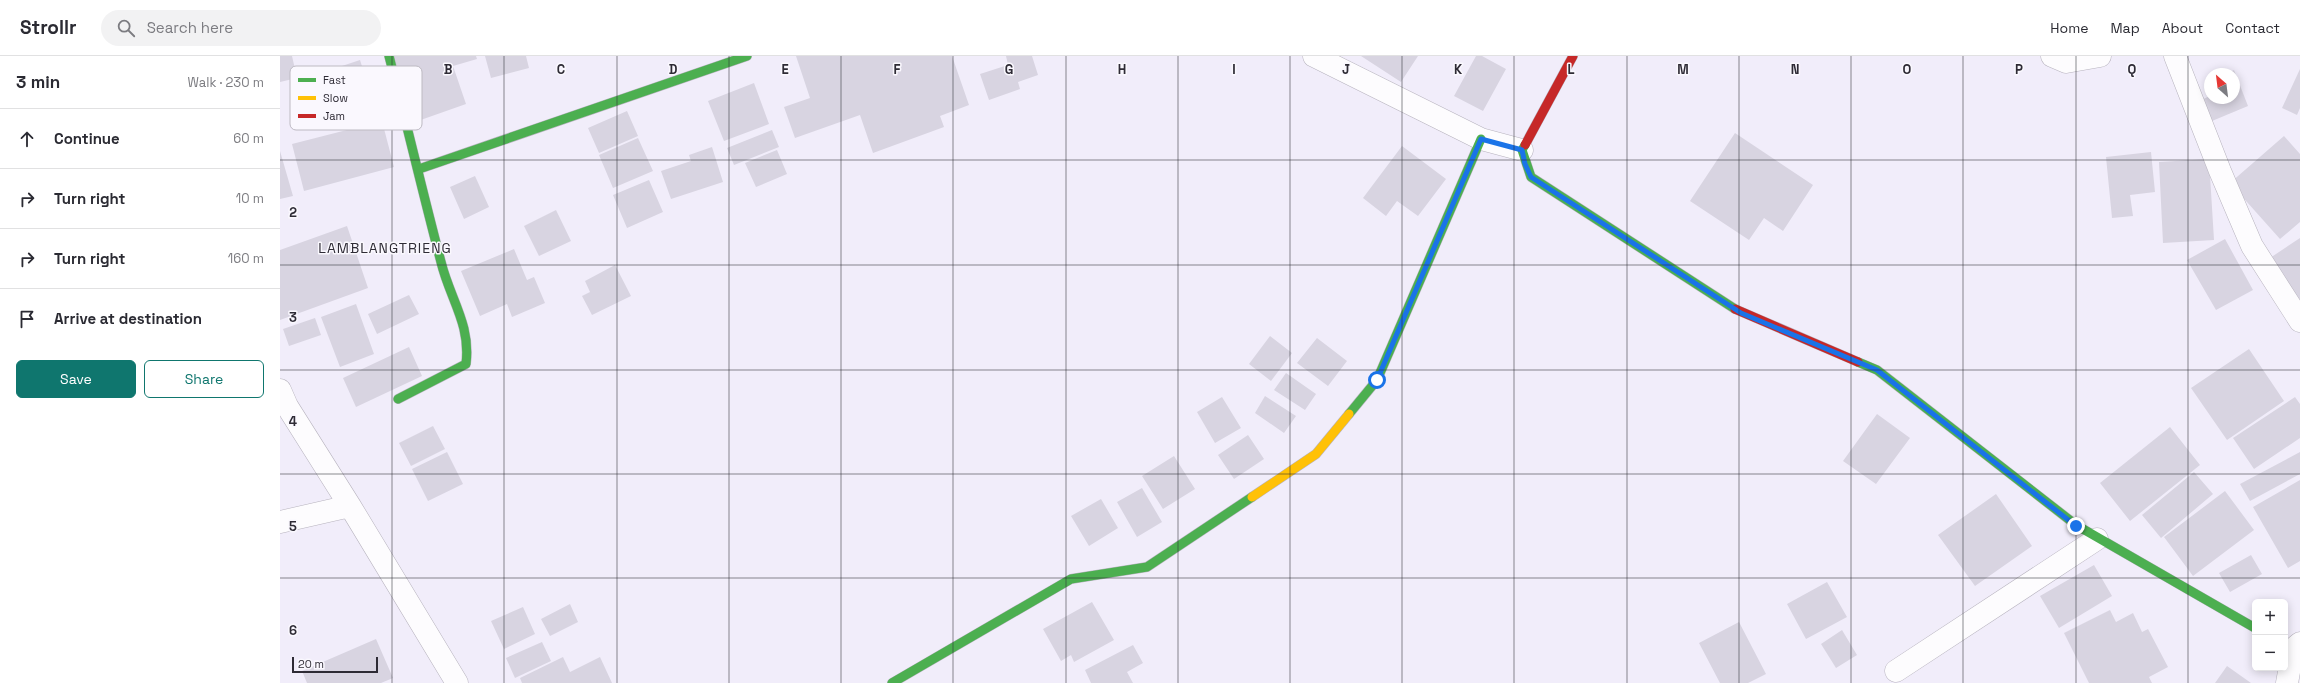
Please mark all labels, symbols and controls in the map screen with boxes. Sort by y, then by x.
search box [101,10,381,46]
text: Strollr [20,15,77,40]
icon: search [115,17,137,39]
text: Search here [147,18,233,37]
text: Home [2050,19,2088,37]
text: Map [2110,19,2140,37]
text: About [2162,19,2203,37]
text: Contact [2225,19,2280,37]
text: B [444,61,453,78]
text: C [557,61,565,78]
text: D [669,61,678,78]
text: E [781,61,789,78]
text: F [894,61,901,78]
text: G [1005,61,1013,78]
text: H [1118,61,1126,78]
text: I [1232,61,1236,78]
text: J [1342,61,1350,78]
text: K [1454,61,1463,78]
text: L [1567,61,1575,78]
text: M [1677,61,1689,78]
text: N [1791,61,1799,78]
text: O [1903,61,1912,78]
text: P [2015,61,2023,78]
text: Q [2128,61,2137,78]
legend [290,66,422,130]
north arrow [2204,68,2240,104]
text: 3 min [16,71,60,93]
text: Fast [323,73,346,87]
text: Walk · 230 m [187,74,264,91]
text: Slow [323,91,348,105]
text: Jam [323,109,345,123]
icon: ahead [16,128,38,150]
text: Continue [54,129,120,148]
text: 60 m [233,130,264,147]
icon: right [16,188,38,210]
text: Turn right [54,189,125,208]
text: 10 m [236,190,264,207]
text: 2 [289,204,297,221]
district label: LAMBLANGTRIENG [318,239,452,257]
icon: right [16,248,38,270]
text: Turn right [54,249,125,268]
text: 160 m [228,250,264,267]
icon: arrive [16,308,38,330]
text: Arrive at destination [54,309,202,328]
text: 3 [289,309,297,326]
button: Save [16,360,136,398]
button: Share [144,360,264,398]
route start [1368,371,1386,389]
text: 4 [289,413,297,430]
route end [2067,517,2085,535]
text: 5 [289,518,297,535]
map controls [2252,599,2288,671]
button: + [2252,599,2288,635]
text: 6 [289,622,297,639]
button: − [2252,635,2288,671]
scale bar [292,655,378,674]
text: 20 m [298,657,324,671]

